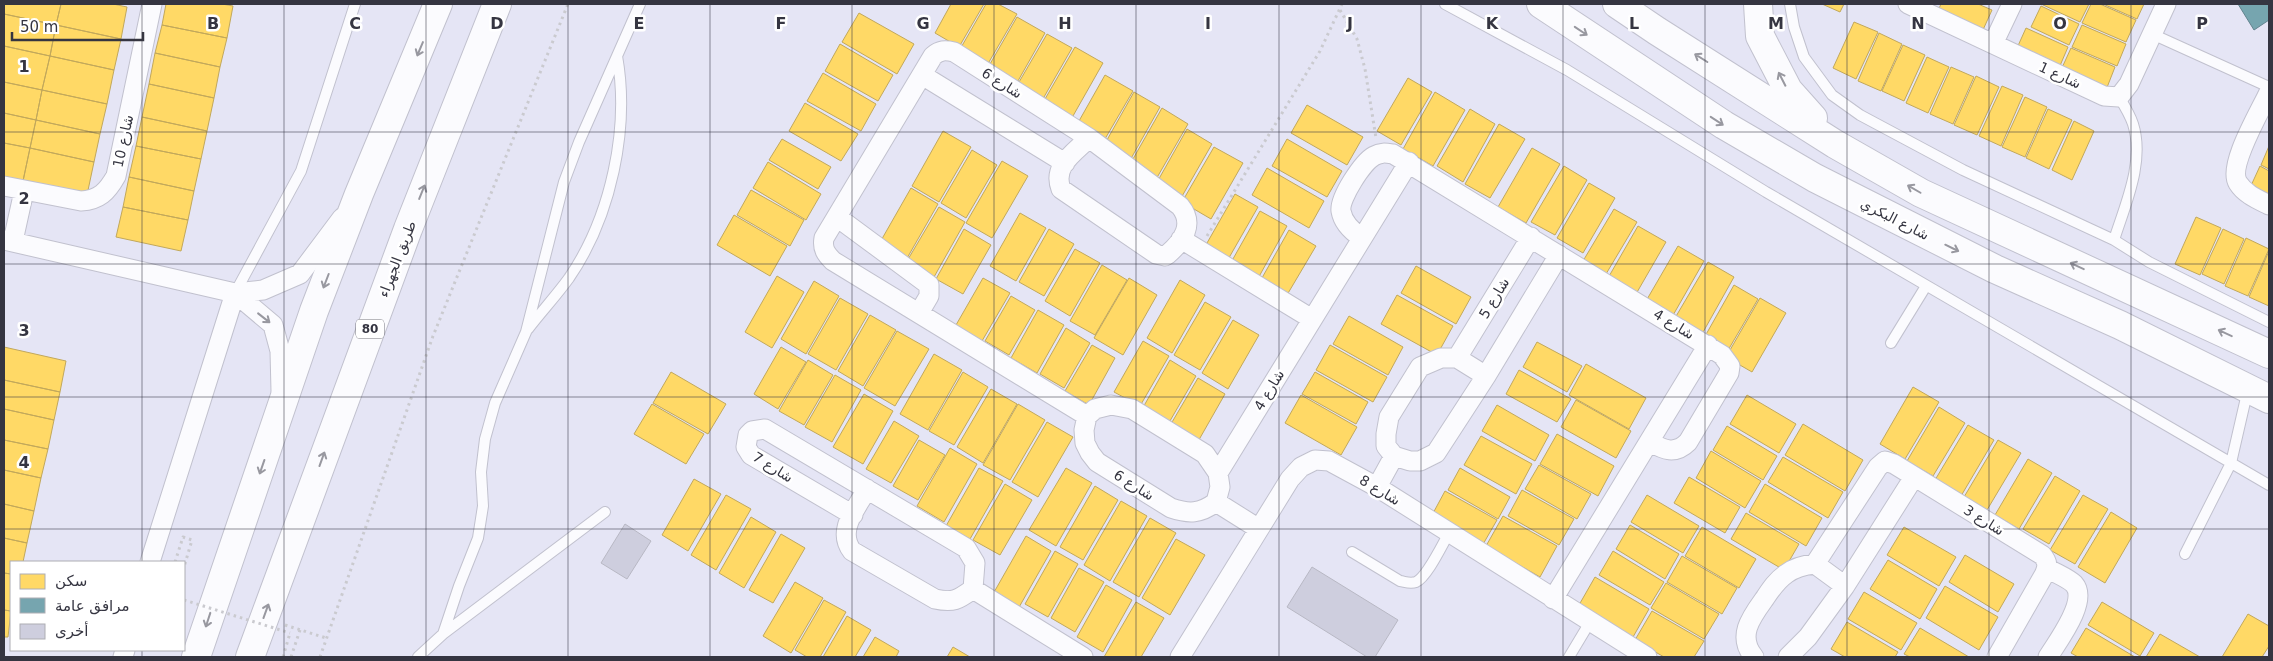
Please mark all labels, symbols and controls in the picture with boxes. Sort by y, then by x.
scale bar [12,10,144,42]
text: B [207,14,219,33]
text: C [349,14,361,33]
text: D [490,14,504,33]
text: E [634,14,644,33]
text: F [776,14,786,33]
text: G [916,14,930,33]
text: H [1058,14,1072,33]
text: I [1205,14,1211,33]
text: J [1346,14,1353,33]
text: K [1486,14,1499,33]
text: L [1629,14,1639,33]
text: M [1768,14,1784,33]
text: N [1911,14,1925,33]
text: O [2053,14,2067,33]
text: P [2196,14,2208,33]
text: 50 m [20,18,58,36]
one-way arrow [1574,26,1588,36]
one-way arrow [414,41,424,56]
one-way arrow [1695,53,1709,63]
text: 1 [18,57,30,76]
street label: شارع 1 [2036,58,2084,93]
street label: شارع 6 [978,64,1025,102]
one-way arrow [1777,72,1787,87]
street label: شارع 10 [110,113,137,169]
one-way arrow [1710,115,1724,126]
one-way arrow [1907,184,1922,194]
one-way arrow [418,185,428,200]
text: 2 [18,189,30,208]
street label: شارع البكري [1858,195,1932,244]
street label: طريق الجهراء [375,218,420,300]
one-way arrow [1944,244,1959,253]
one-way arrow [2070,260,2085,270]
one-way arrow [321,272,330,288]
street label: شارع 5 [1476,275,1513,322]
street label: شارع 4 [1650,306,1697,343]
one-way arrow [257,313,270,324]
road number: 80 [356,320,384,338]
text: 3 [18,321,30,340]
one-way arrow [2218,328,2233,338]
street label: شارع 4 [1251,367,1288,414]
street label: شارع 7 [749,448,796,486]
one-way arrow [318,451,327,467]
text: 4 [18,453,30,472]
one-way arrow [256,459,266,475]
street label: شارع 6 [1110,466,1157,504]
street label: شارع 8 [1356,472,1403,509]
street label: شارع 3 [1960,501,2007,539]
legend [10,561,185,651]
text: سكن [55,572,87,590]
text: مرافق عامة [55,597,130,615]
one-way arrow [262,604,271,619]
one-way arrow [202,612,212,628]
text: أخرى [55,621,88,640]

